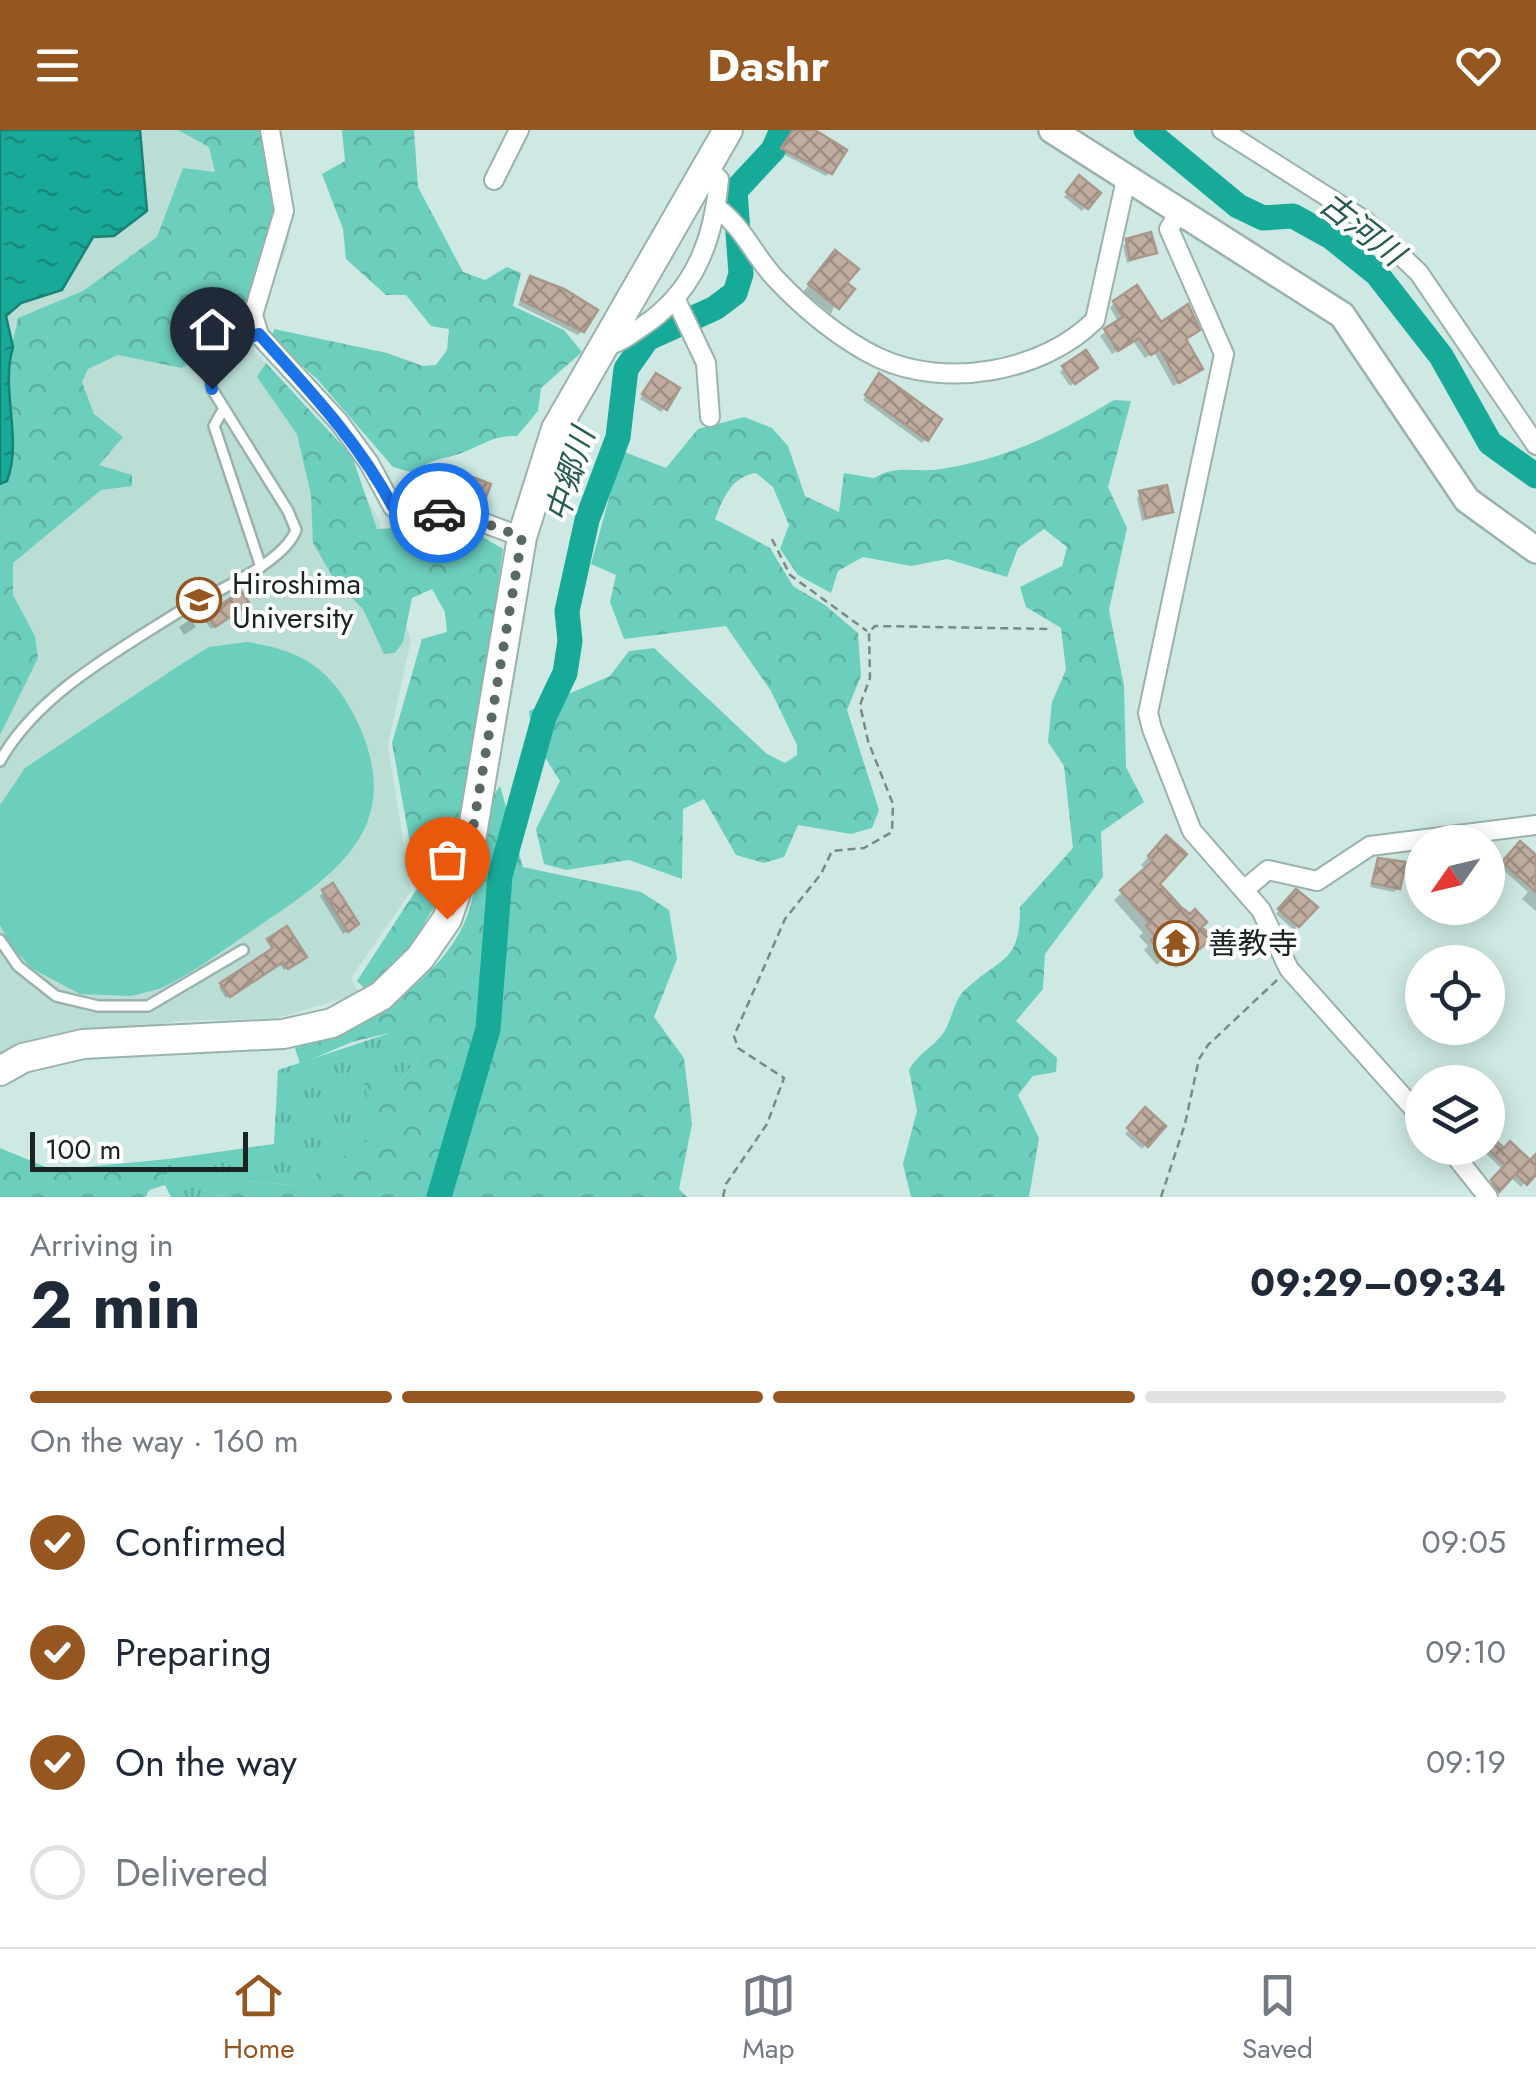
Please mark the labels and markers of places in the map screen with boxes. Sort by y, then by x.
pin [170,287,255,390]
place label: Hiroshima University [232,562,361,639]
school or university icon: Hiroshima University [176,577,222,623]
pin [405,817,490,920]
temple icon: 善教寺 [1153,920,1199,966]
place label: 善教寺 [1208,922,1298,965]

